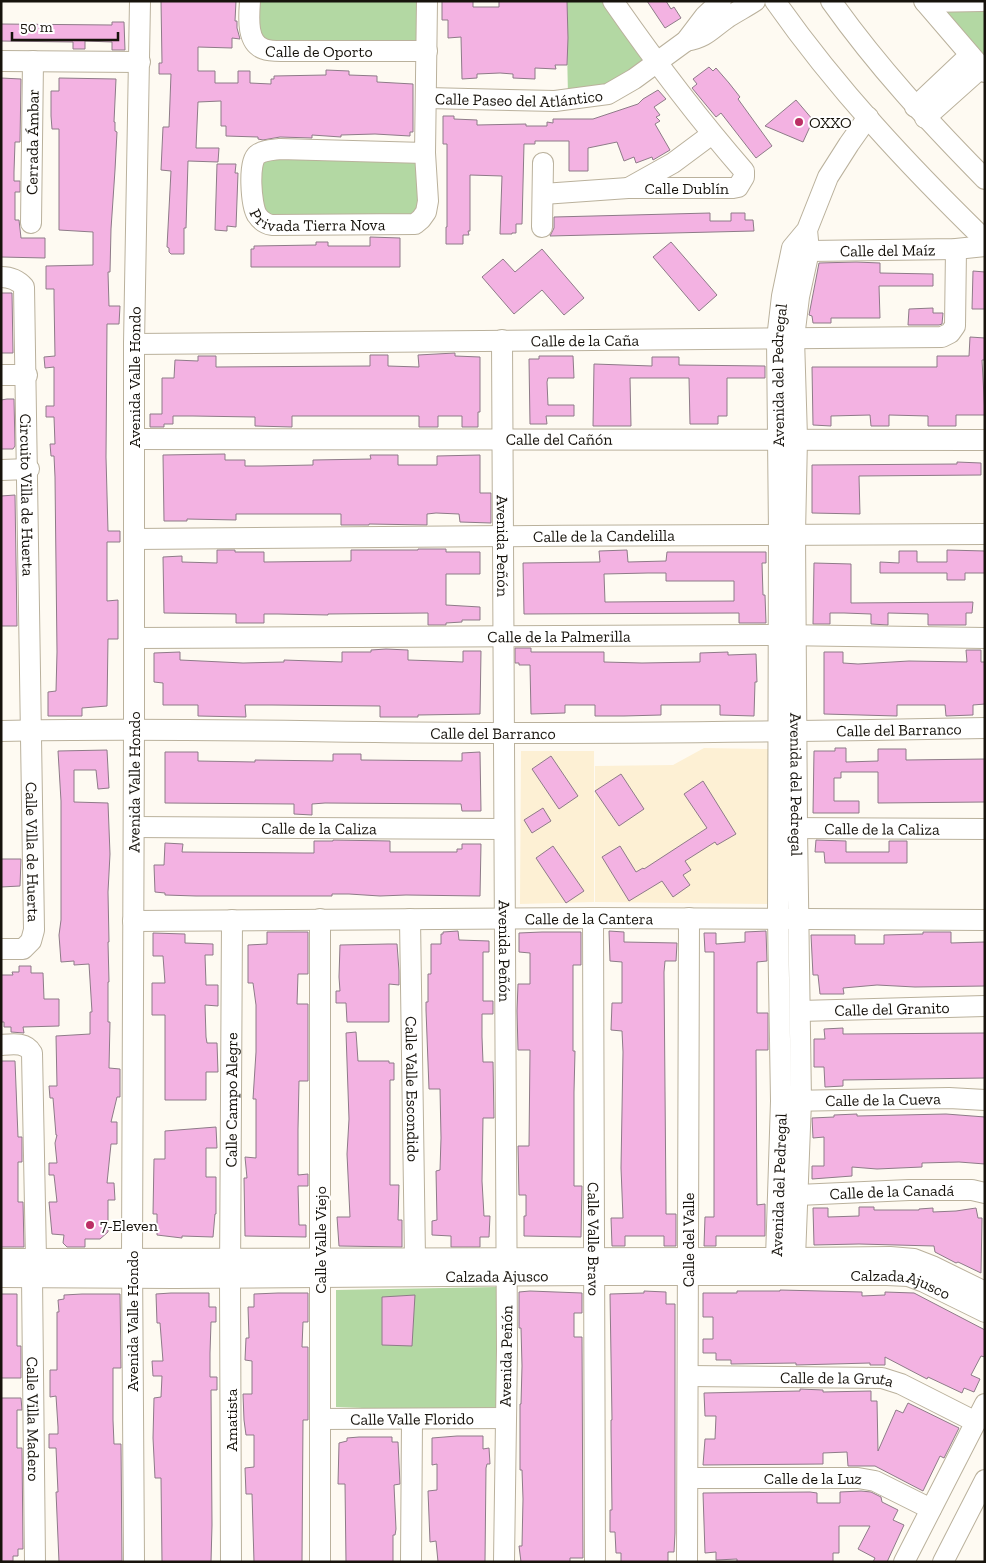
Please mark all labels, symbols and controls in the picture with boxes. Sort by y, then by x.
scale bar [12,10,119,42]
text: 50 m [20,18,53,36]
street label: Calle de Oporto [264,41,373,61]
street label: Calle Paseo del Atlántico [435,85,604,111]
street label: Cerrada Ámbar [22,89,42,195]
place label: OXXO [809,113,852,132]
marker: OXXO [793,116,805,128]
street label: Calle Dublín [645,179,730,198]
street label: Privada Tierra Nova [246,206,386,235]
street label: Calle del Maíz [840,240,936,260]
street label: Avenida del Pedregal [767,303,791,447]
street label: Avenida Valle Hondo [125,306,144,448]
street label: Calle de la Caña [531,330,640,350]
street label: Circuito Villa de Huerta [16,413,38,577]
street label: Calle del Cañón [506,429,613,448]
street label: Avenida Peñón [493,495,513,598]
street label: Calle de la Candelilla [533,525,675,545]
street label: Calle de la Palmerilla [487,626,631,646]
street label: Avenida Valle Hondo [124,711,144,853]
street label: Avenida del Pedregal [787,713,807,856]
street label: Calle del Barranco [836,719,962,740]
street label: Calle del Barranco [430,723,556,743]
street label: Calle Villa de Huerta [22,782,43,923]
street label: Calle de la Caliza [261,818,377,838]
street label: Calle de la Caliza [824,819,940,838]
street label: Avenida Peñón [495,900,515,1003]
street label: Calle de la Cantera [525,908,654,928]
street label: Calle del Granito [834,997,950,1020]
street label: Calle Valle Escondido [402,1016,423,1162]
street label: Calle Campo Alegre [221,1032,241,1168]
street label: Calle de la Cueva [825,1089,941,1110]
street label: Avenida del Pedregal [767,1113,790,1257]
street label: Calle de la Canadá [829,1180,955,1203]
street label: Calle Valle Bravo [584,1182,604,1296]
street label: Calle Valle Viejo [311,1186,330,1294]
street label: Calle del Valle [678,1193,698,1287]
place label: 7-Eleven [100,1216,159,1235]
marker: 7-Eleven [84,1219,96,1231]
street label: Avenida Valle Hondo [123,1250,142,1392]
street label: Calzada Ajusco [445,1266,549,1286]
street label: Calzada Ajusco [850,1266,954,1303]
street label: Avenida Peñón [496,1304,516,1407]
street label: Calle Villa Madero [23,1357,44,1481]
street label: Calle de la Gruta [780,1367,896,1391]
street label: Amatista [222,1388,241,1452]
street label: Calle Valle Florido [350,1409,474,1428]
street label: Calle de la Luz [764,1468,864,1488]

